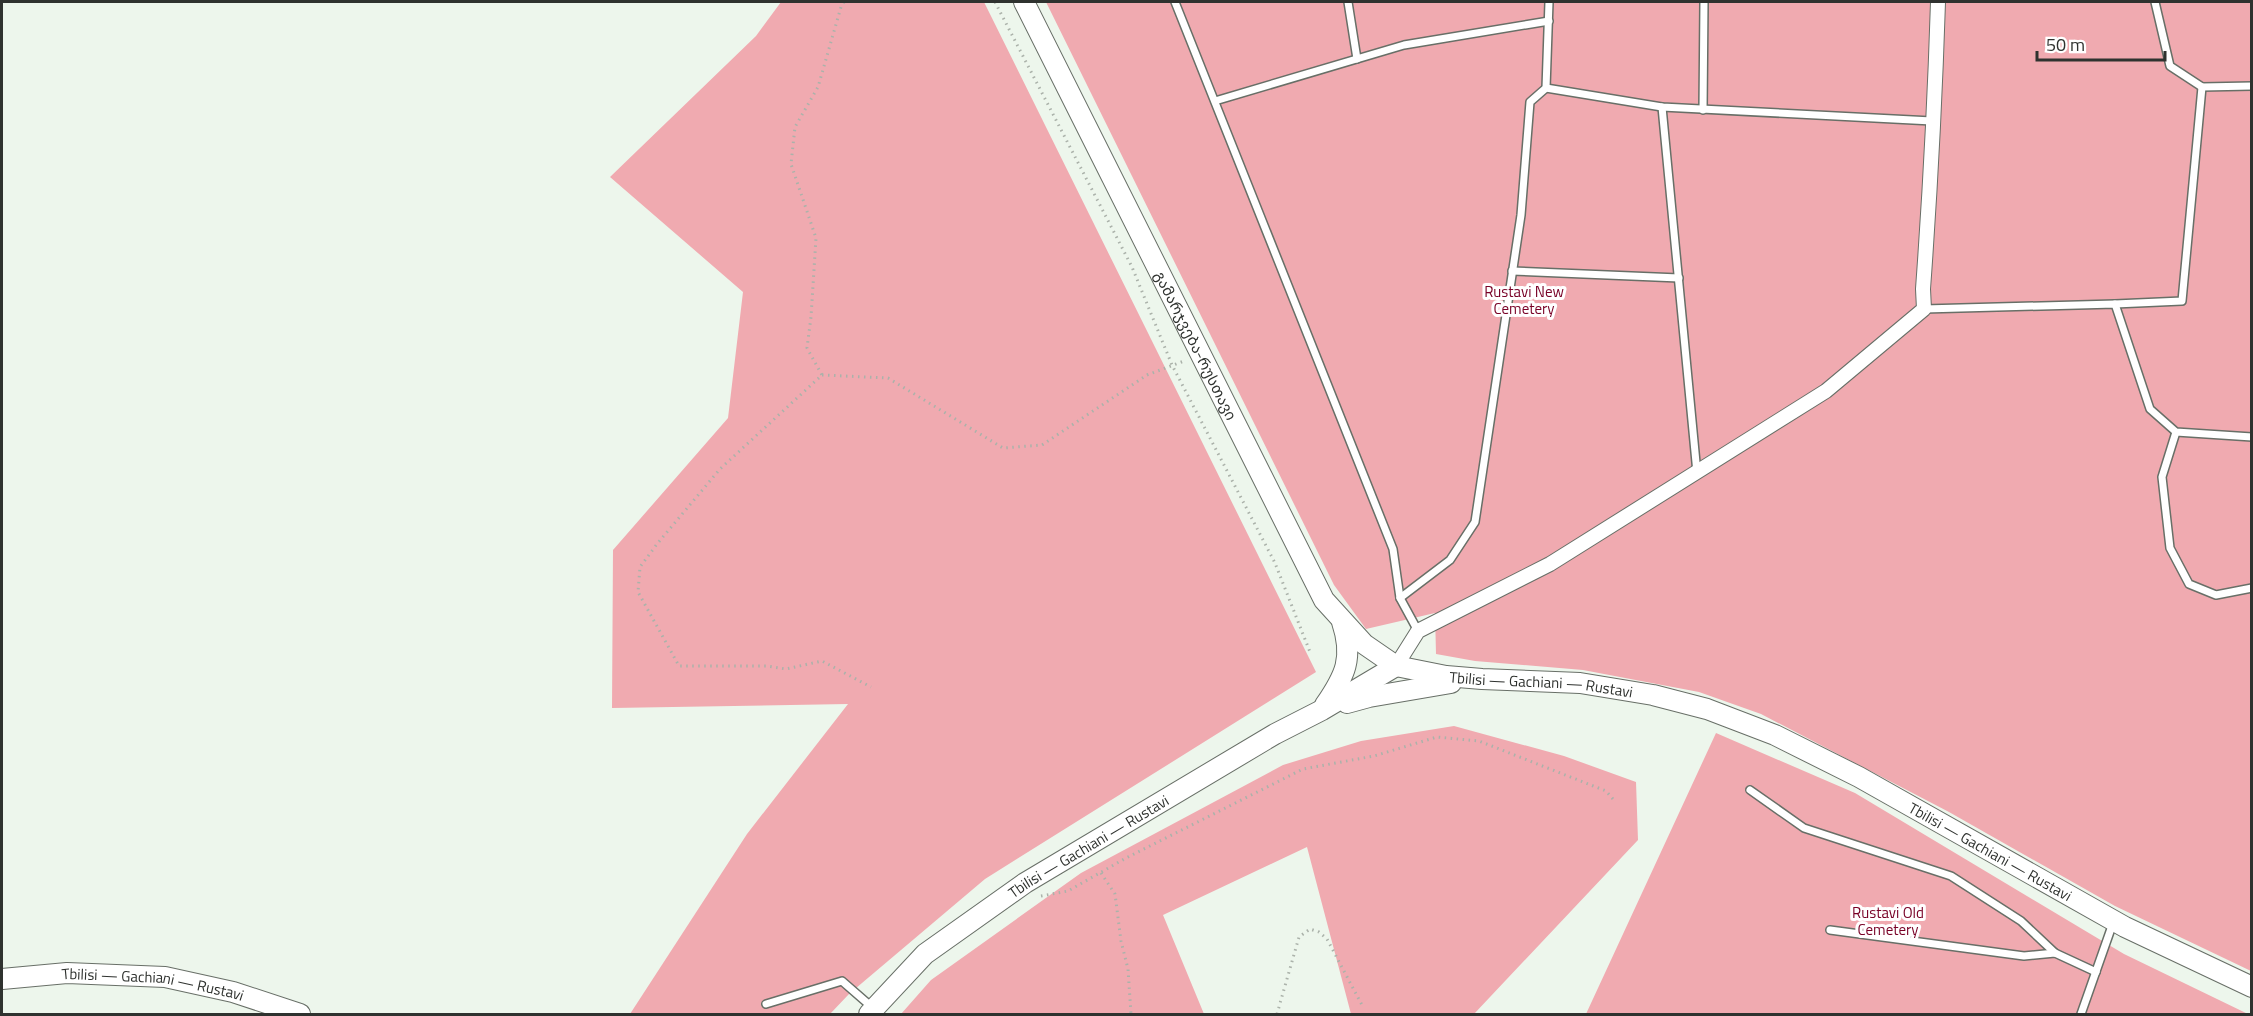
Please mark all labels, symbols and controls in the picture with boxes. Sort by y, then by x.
scale bar [2037,24,2164,62]
text: 50 m [2046,31,2085,58]
street label: გამარჯვება-რუსთავი [1149,267,1243,424]
park label: Rustavi New Cemetery [1484,280,1564,320]
street label: Tbilisi — Gachiani — Rustavi [1449,665,1635,703]
street label: Tbilisi — Gachiani — Rustavi [1003,788,1173,903]
street label: Tbilisi — Gachiani — Rustavi [1905,796,2076,906]
park label: Rustavi Old Cemetery [1852,901,1924,941]
street label: Tbilisi — Gachiani — Rustavi [61,961,247,1006]

